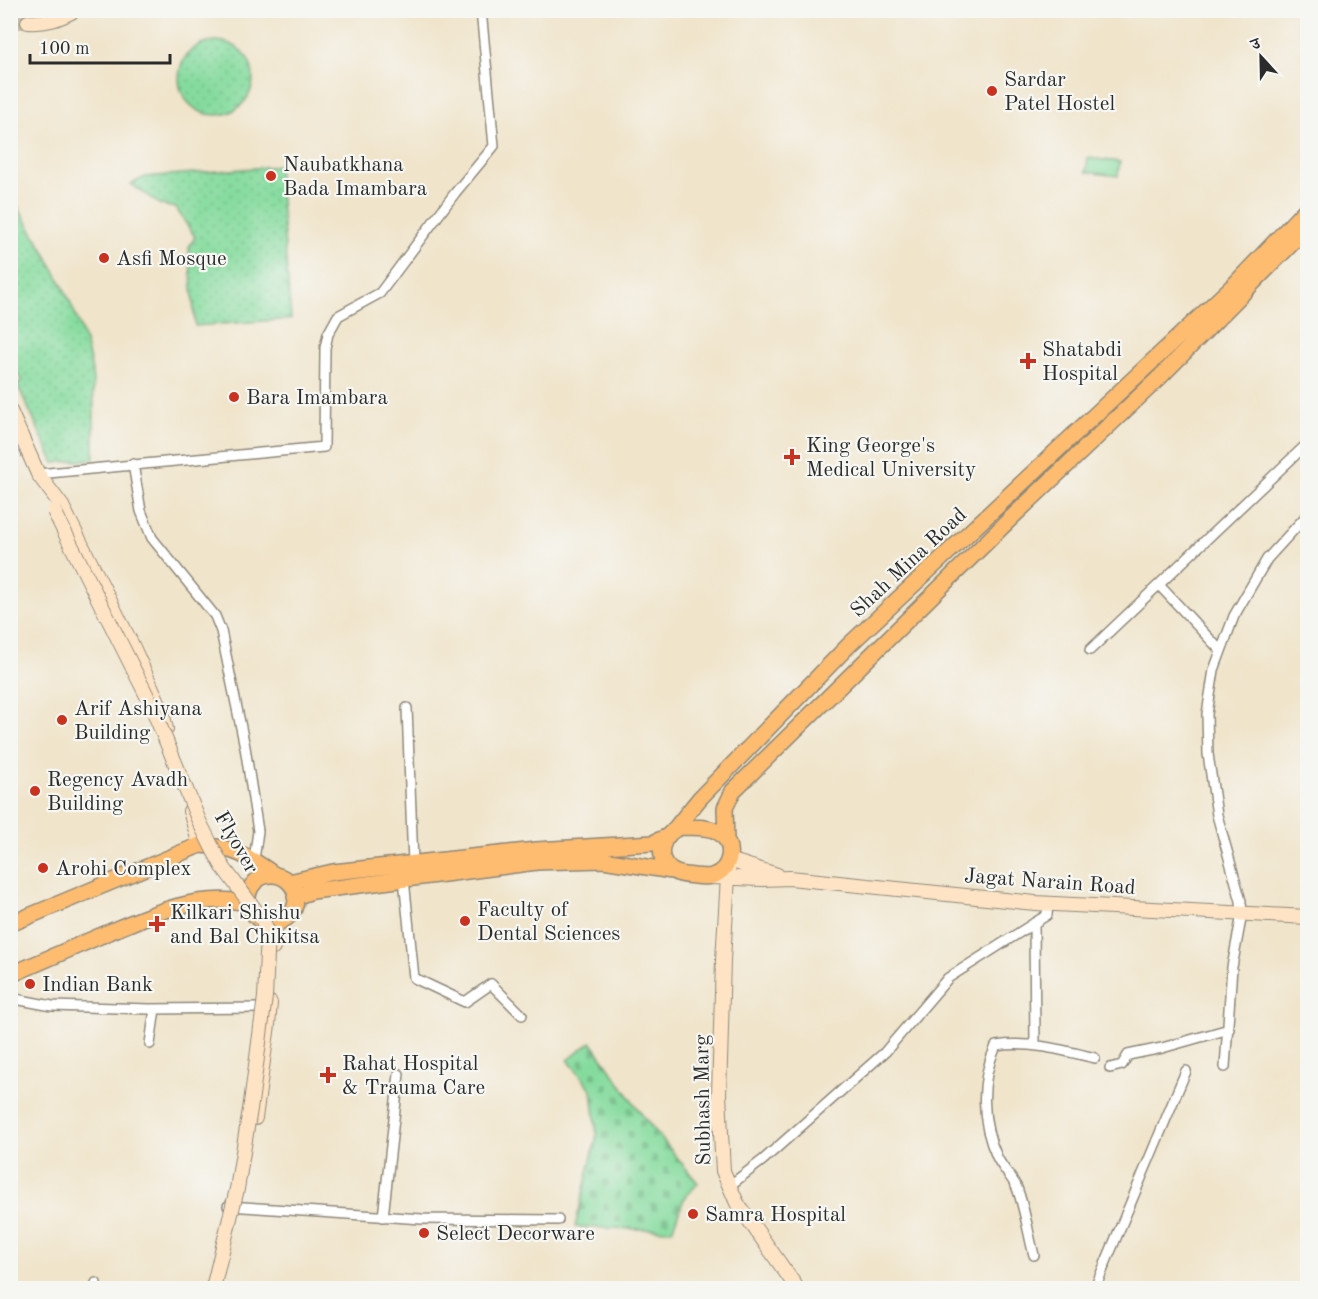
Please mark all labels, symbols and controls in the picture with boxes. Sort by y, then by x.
scale bar [30,27,170,65]
north arrow [1231,27,1291,87]
text: उ [1248,35,1265,54]
text: 100 m [39,40,90,58]
place label: Sardar Patel Hostel [1004,70,1115,115]
marker: Sardar Patel Hostel [985,84,999,98]
place label: Naubatkhana Bada Imambara [283,155,427,200]
marker: Naubatkhana Bada Imambara [264,169,278,183]
place label: Asfi Mosque [116,249,227,270]
marker: Asfi Mosque [97,251,111,265]
place label: Shatabdi Hospital [1042,340,1122,385]
marker: Shatabdi Hospital [1019,352,1037,370]
place label: Bara Imambara [246,388,388,409]
marker: Bara Imambara [227,390,241,404]
place label: King George's Medical University [806,436,976,481]
marker: King George's Medical University [783,448,801,466]
street label: Shah Mina Road [847,504,971,622]
place label: Arif Ashiyana Building [74,699,202,744]
marker: Arif Ashiyana Building [55,713,69,727]
place label: Regency Avadh Building [47,770,188,815]
marker: Regency Avadh Building [28,784,42,798]
street label: Flyover [210,808,262,878]
place label: Arohi Complex [55,859,191,880]
marker: Arohi Complex [36,861,50,875]
street label: Jagat Narain Road [963,866,1136,899]
place label: Faculty of Dental Sciences [477,900,620,945]
place label: Kilkari Shishu and Bal Chikitsa [170,903,320,948]
marker: Faculty of Dental Sciences [458,914,472,928]
marker: Kilkari Shishu and Bal Chikitsa [148,915,166,933]
place label: Indian Bank [42,975,153,996]
marker: Indian Bank [23,977,37,991]
street label: Subhash Marg [692,1034,715,1166]
place label: Rahat Hospital & Trauma Care [342,1054,485,1099]
marker: Rahat Hospital & Trauma Care [319,1066,337,1084]
place label: Samra Hospital [705,1205,846,1226]
marker: Samra Hospital [686,1207,700,1221]
place label: Select Decorware [436,1224,595,1245]
marker: Select Decorware [417,1226,431,1240]

